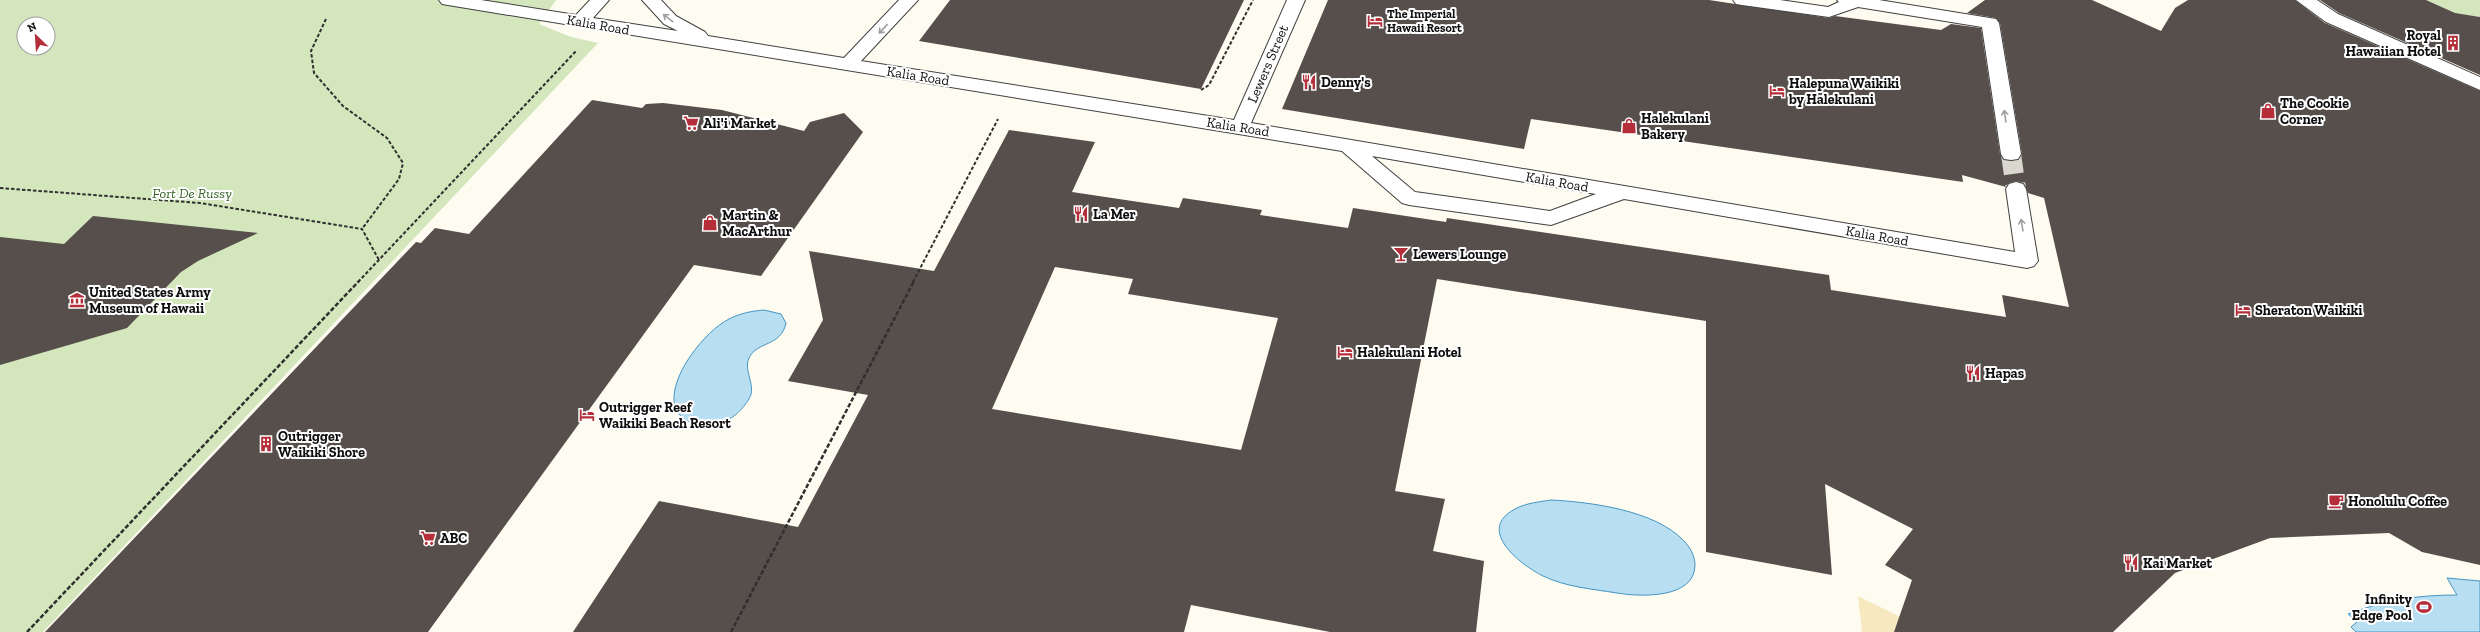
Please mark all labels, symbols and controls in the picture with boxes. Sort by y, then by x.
place label: The Imperial Hawaii Resort [1387,7,1462,35]
street label: Kalia Road [565,11,631,39]
hotel icon: The Imperial Hawaii Resort [1366,12,1384,30]
one-way arrow [663,14,674,22]
north arrow [16,16,56,56]
text: N [25,19,39,35]
street label: Lewers Street [1244,22,1292,106]
one-way arrow [879,23,888,33]
place label: Royal Hawaiian Hotel [2345,27,2441,60]
building icon: Royal Hawaiian Hotel [2444,34,2462,52]
street label: Kalia Road [885,63,951,89]
restaurant icon: Denny's [1300,73,1318,91]
place label: Denny's [1321,74,1371,91]
place label: Halepuna Waikiki by Halekulani [1788,75,1899,108]
hotel icon: Halepuna Waikiki by Halekulani [1768,82,1786,100]
place label: The Cookie Corner [2280,95,2349,128]
shop icon: The Cookie Corner [2259,102,2277,120]
place label: Halekulani Bakery [1641,110,1709,143]
one-way arrow [2001,110,2009,123]
supermarket icon: Ali'i Market [682,114,700,132]
street label: Kalia Road [1205,114,1271,140]
place label: Ali'i Market [703,115,777,132]
shop icon: Halekulani Bakery [1620,117,1638,135]
street label: Kalia Road [1524,168,1590,196]
park label: Fort De Russy [152,185,232,202]
restaurant icon: La Mer [1072,205,1090,223]
place label: La Mer [1093,206,1136,223]
place label: Martin & MacArthur [722,207,792,240]
shop icon: Martin & MacArthur [701,214,719,232]
one-way arrow [2018,219,2026,232]
street label: Kalia Road [1844,222,1910,250]
bar icon: Lewers Lounge [1392,245,1410,263]
place label: Lewers Lounge [1413,246,1506,263]
place label: United States Army Museum of Hawaii [89,284,211,317]
museum icon: United States Army Museum of Hawaii [68,291,86,309]
hotel icon: Sheraton Waikiki [2234,301,2252,319]
place label: Sheraton Waikiki [2255,302,2363,319]
hotel icon: Halekulani Hotel [1336,343,1354,361]
place label: Halekulani Hotel [1357,344,1462,361]
restaurant icon: Hapas [1964,364,1982,382]
place label: Hapas [1985,365,2025,382]
place label: Outrigger Reef Waikiki Beach Resort [599,399,731,432]
hotel icon: Outrigger Reef Waikiki Beach Resort [578,406,596,424]
place label: Outrigger Waikiki Shore [278,428,365,461]
building icon: Outrigger Waikiki Shore [257,435,275,453]
cafe icon: Honolulu Coffee [2327,492,2345,510]
place label: Honolulu Coffee [2348,493,2447,510]
supermarket icon: ABC [419,529,437,547]
place label: ABC [440,530,467,547]
restaurant icon: Kai Market [2122,554,2140,572]
place label: Kai Market [2143,555,2212,572]
place label: Infinity Edge Pool [2352,591,2413,624]
sports icon: Infinity Edge Pool [2415,598,2433,616]

